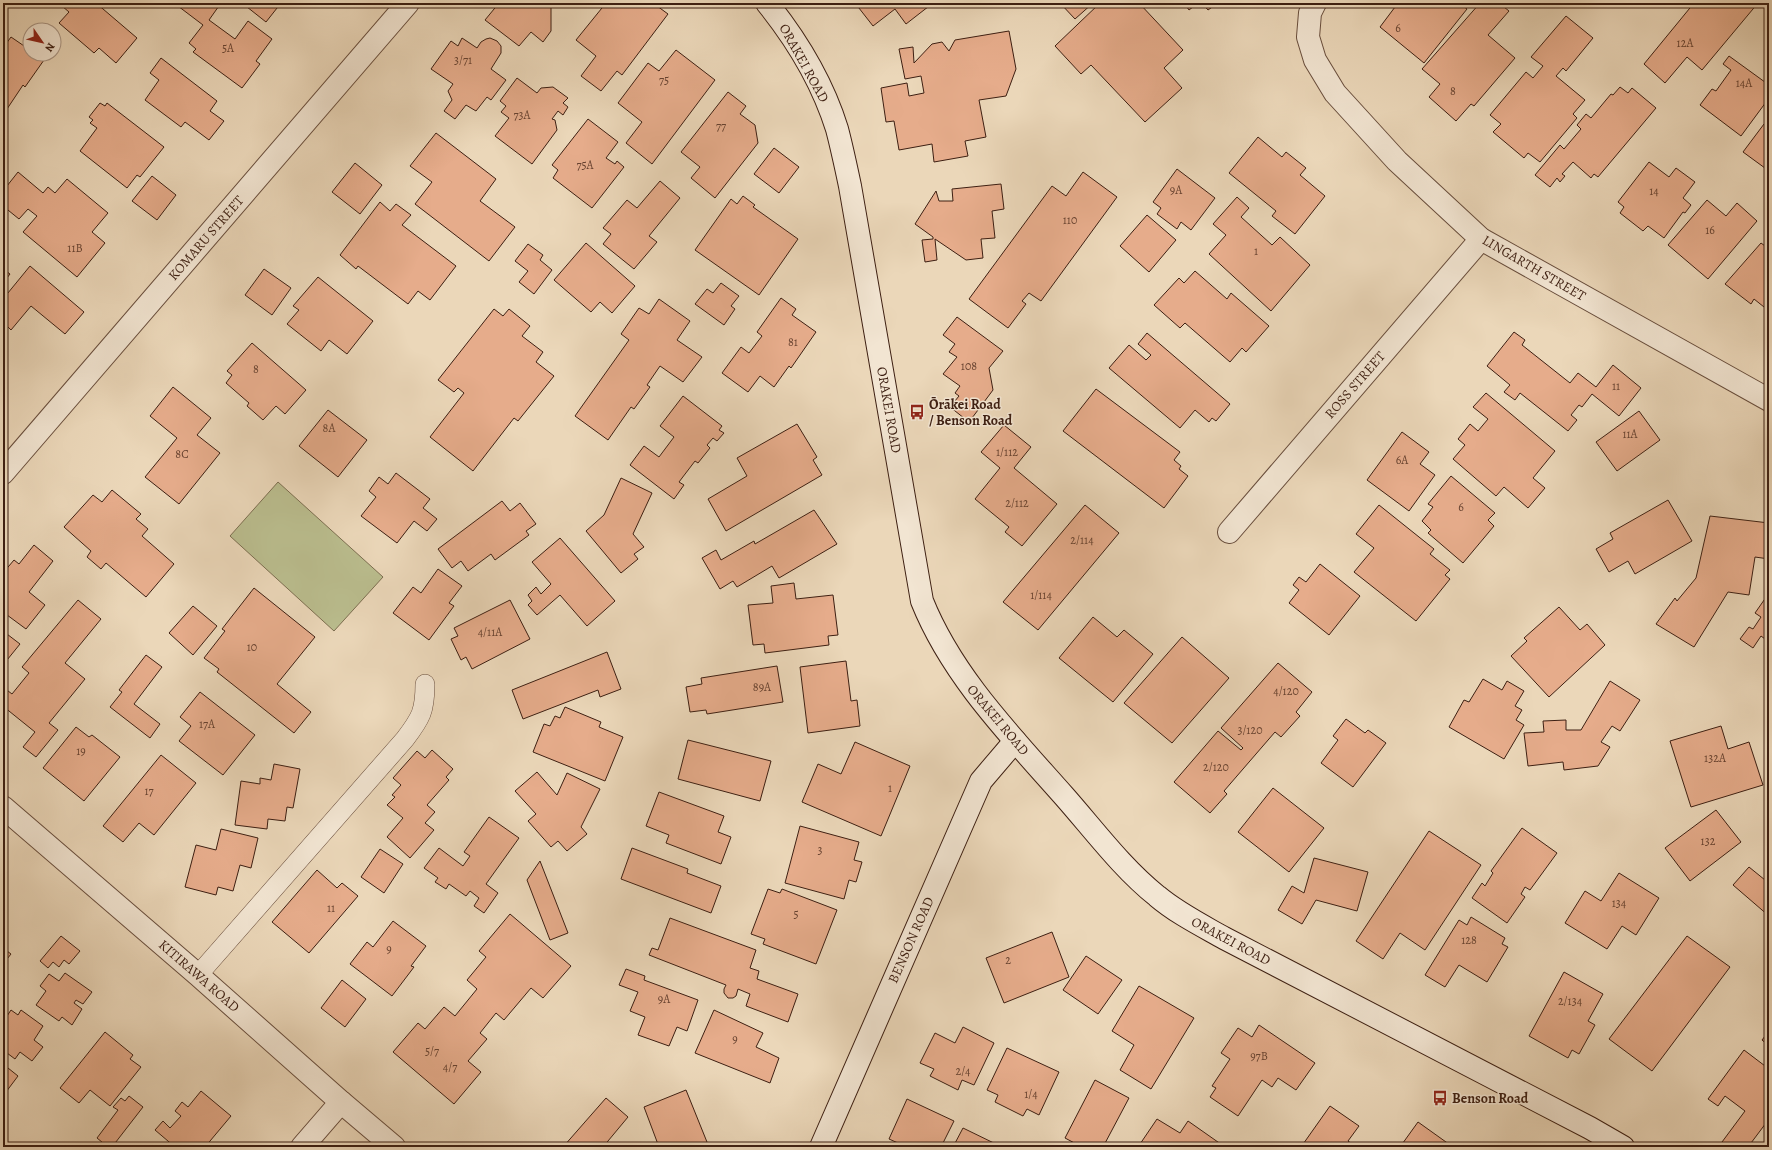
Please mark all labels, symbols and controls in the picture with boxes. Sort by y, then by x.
street label: ORAKEI ROAD [775,20,834,106]
house number: 6 [1395,20,1401,36]
north arrow [22,22,62,62]
house number: 12A [1677,35,1694,51]
text: N [41,40,58,55]
house number: 5A [222,40,235,56]
house number: 3/71 [454,52,472,68]
house number: 75 [659,72,669,88]
house number: 14A [1736,75,1753,91]
house number: 8 [1450,83,1456,99]
house number: 73A [513,107,532,123]
house number: 77 [716,118,727,134]
house number: 75A [576,157,595,173]
house number: 9A [1170,182,1183,198]
house number: 14 [1649,183,1659,199]
street label: KOMARU STREET [164,191,248,284]
house number: 110 [1063,212,1077,228]
house number: 16 [1705,222,1715,238]
street label: LINGARTH STREET [1479,231,1590,306]
house number: 11B [67,240,83,256]
house number: 1 [1254,243,1258,259]
house number: 81 [788,334,798,350]
street label: ROSS STREET [1320,347,1390,423]
house number: 108 [961,358,977,374]
house number: 8 [253,361,259,377]
street label: ORAKEI ROAD [872,365,906,455]
house number: 11 [1612,378,1620,394]
place label: Ōrākei Road / Benson Road [929,395,1013,430]
bus stop icon: Ōrākei Road / Benson Road [908,403,926,421]
house number: 8A [323,420,336,436]
house number: 11A [1622,426,1639,442]
house number: 1/112 [996,444,1018,460]
house number: 8C [175,446,189,462]
house number: 6A [1396,452,1409,468]
house number: 2/112 [1005,495,1029,511]
house number: 6 [1458,499,1464,515]
house number: 2/114 [1070,532,1094,548]
house number: 1/114 [1030,587,1052,603]
house number: 4/11A [478,624,503,640]
house number: 10 [247,639,257,655]
house number: 89A [753,679,772,695]
street label: ORAKEI ROAD [963,680,1033,760]
house number: 4/120 [1273,683,1299,699]
house number: 17A [199,716,216,732]
house number: 3/120 [1237,722,1263,738]
house number: 19 [76,743,86,759]
house number: 132A [1704,750,1727,766]
house number: 2/120 [1203,759,1229,775]
house number: 1 [888,780,892,796]
house number: 17 [144,783,155,799]
house number: 132 [1701,833,1716,849]
house number: 3 [818,842,823,858]
street label: BENSON ROAD [883,894,939,986]
house number: 134 [1612,895,1627,911]
house number: 11 [327,900,335,916]
house number: 5 [793,906,799,922]
street label: ORAKEI ROAD [1188,912,1274,970]
house number: 128 [1461,932,1477,948]
street label: KITIRAWA ROAD [154,935,244,1017]
house number: 9 [386,941,392,957]
house number: 2 [1005,952,1011,968]
house number: 9A [658,991,671,1007]
house number: 2/134 [1558,993,1583,1009]
house number: 9 [732,1031,738,1047]
house number: 5/7 [425,1043,440,1059]
house number: 97B [1250,1048,1268,1064]
house number: 4/7 [443,1059,458,1075]
house number: 2/4 [955,1063,971,1079]
house number: 1/4 [1024,1086,1038,1102]
bus stop icon: Benson Road [1431,1089,1449,1107]
place label: Benson Road [1452,1089,1529,1108]

